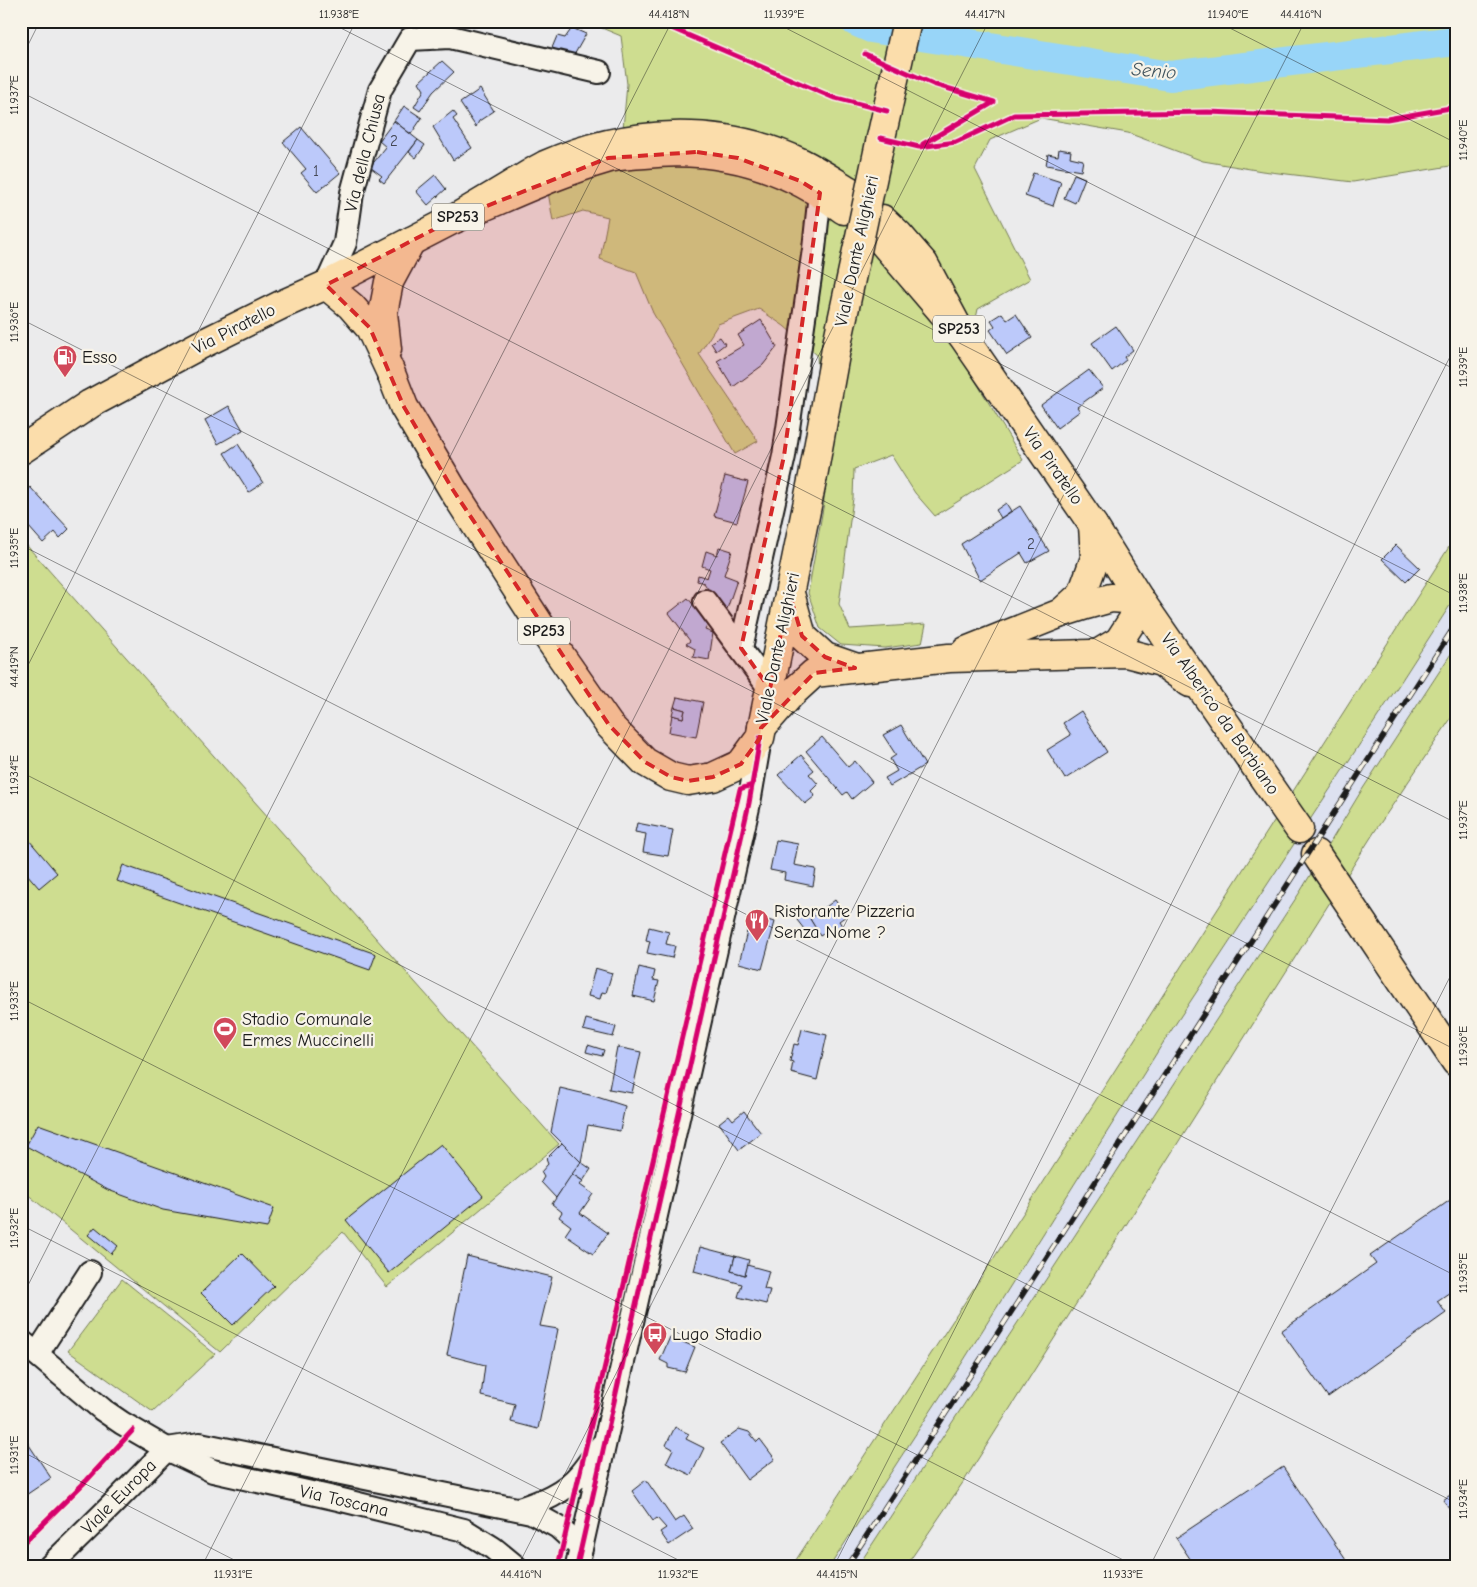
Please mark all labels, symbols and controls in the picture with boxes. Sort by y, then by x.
text: 11.938°E [319,7,359,21]
text: 44.418°N [648,7,690,21]
text: 11.939°E [764,7,804,21]
text: 44.417°N [965,7,1005,21]
text: 11.940°E [1207,7,1249,21]
text: 44.416°N [1280,7,1322,21]
water label: Senio [1131,58,1177,84]
text: 11.937°E [7,75,21,115]
street label: Via della Chiusa [340,92,390,214]
text: 11.940°E [1456,119,1470,161]
house number: 2 [390,132,398,150]
house number: 1 [313,162,319,180]
street label: Viale Dante Alighieri [831,173,883,329]
road number: SP253 [432,203,484,230]
street label: Via Piratello [189,299,279,359]
text: 11.936°E [7,302,21,342]
road number: SP253 [933,316,985,342]
fuel station icon: Esso [52,344,78,378]
place label: Esso [82,347,117,368]
text: 11.939°E [1456,347,1470,387]
street label: Via Piratello [1018,423,1088,509]
text: 11.935°E [7,528,21,568]
house number: 2 [1027,535,1035,553]
street label: Viale Dante Alighieri [752,570,804,726]
text: 11.938°E [1456,573,1470,613]
road number: SP253 [518,618,570,644]
street label: Via Alberico da Barbiano [1156,629,1284,799]
text: 44.419°N [7,646,21,688]
text: 11.934°E [7,755,21,795]
text: 11.937°E [1456,800,1470,840]
place label: Ristorante Pizzeria Senza Nome ? [774,901,915,943]
restaurant icon: Ristorante Pizzeria Senza Nome ? [744,908,770,942]
text: 11.933°E [7,981,21,1021]
place label: Stadio Comunale Ermes Muccinelli [242,1009,374,1051]
sports icon: Stadio Comunale Ermes Muccinelli [212,1016,238,1050]
text: 11.936°E [1456,1026,1470,1066]
text: 11.932°E [7,1208,21,1248]
text: 11.935°E [1456,1253,1470,1293]
bus stop icon: Lugo Stadio [642,1321,668,1355]
place label: Lugo Stadio [672,1324,762,1345]
text: 11.931°E [7,1436,21,1474]
street label: Viale Europa [77,1455,161,1539]
text: 11.934°E [1456,1479,1470,1519]
street label: Via Toscana [297,1481,391,1521]
text: 11.931°E [214,1567,252,1581]
text: 44.416°N [500,1567,542,1581]
text: 11.932°E [658,1567,698,1581]
text: 44.415°N [816,1567,858,1581]
text: 11.933°E [1103,1567,1143,1581]

